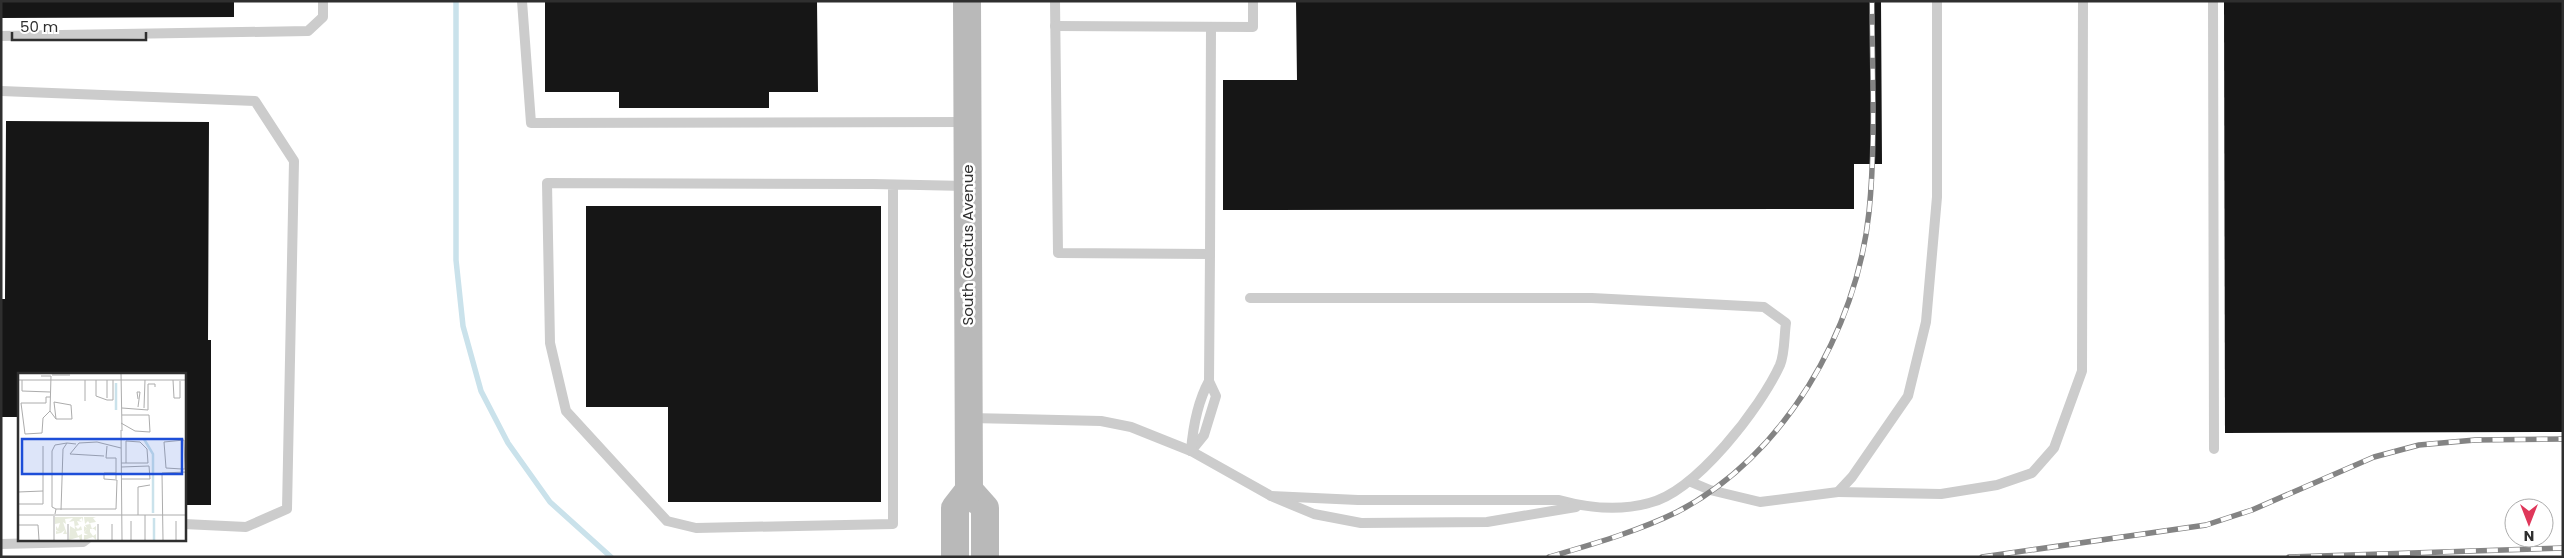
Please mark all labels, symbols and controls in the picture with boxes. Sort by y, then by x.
scale bar [12,10,146,42]
text: 50 m [20,16,58,37]
street label: South Cactus Avenue [957,164,978,326]
inset map [18,373,185,540]
north arrow [2504,498,2554,548]
text: N [2524,526,2534,546]

